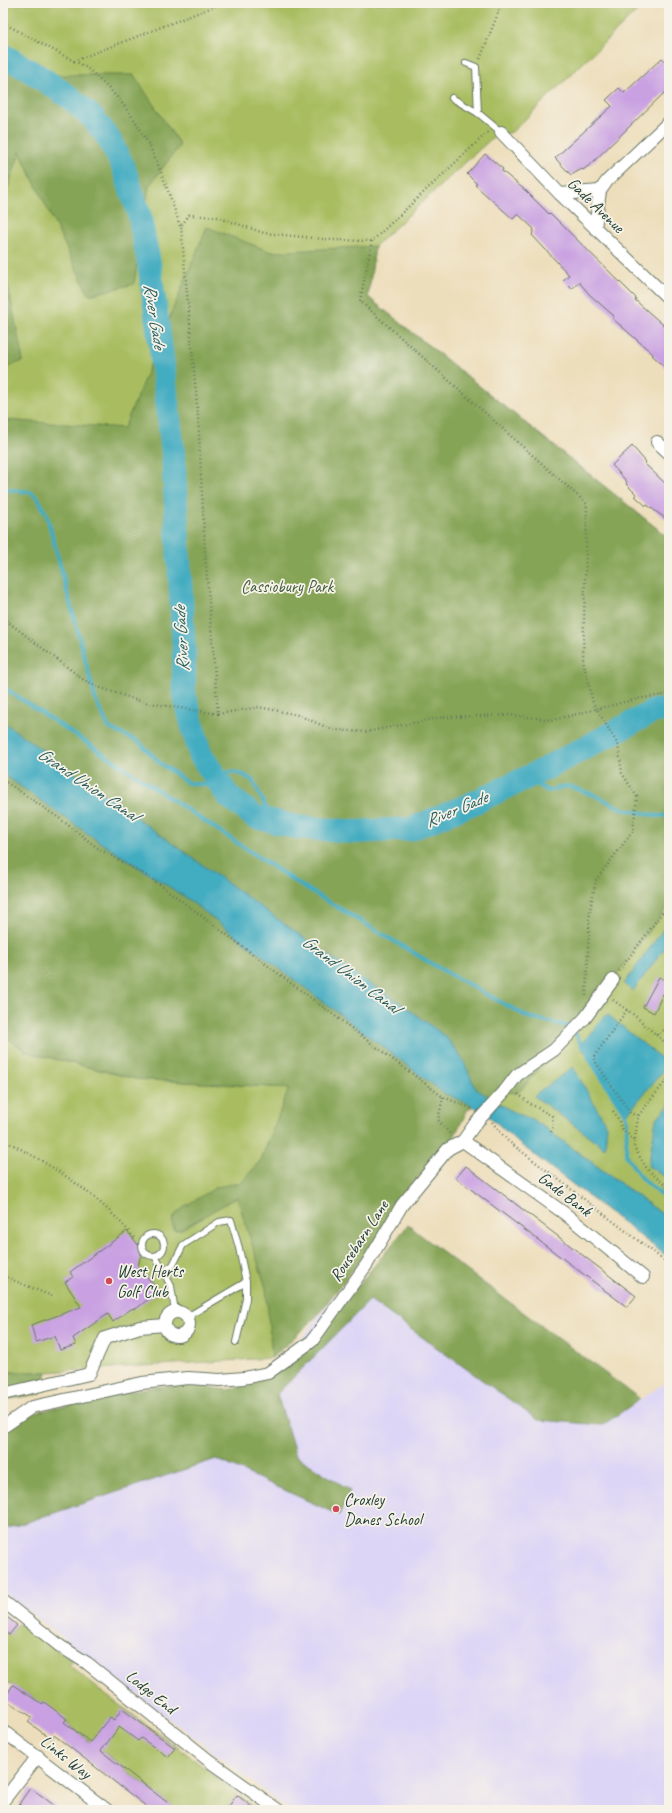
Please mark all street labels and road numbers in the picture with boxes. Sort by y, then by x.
street label: Gade Avenue [563,173,630,238]
street label: Gade Bank [534,1167,597,1222]
street label: Rousebarn Lane [325,1195,394,1286]
street label: Lodge End [121,1665,182,1720]
street label: Links Way [36,1730,97,1784]

